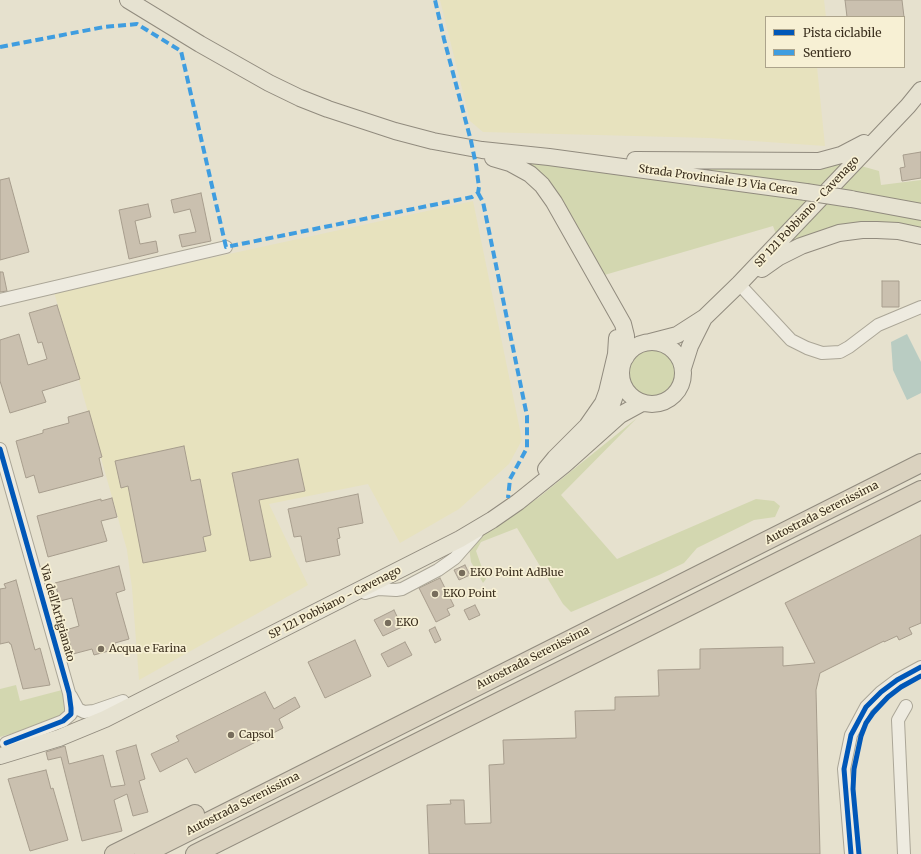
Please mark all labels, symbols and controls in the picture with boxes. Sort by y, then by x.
legend [765,16,905,68]
text: Pista ciclabile [803,25,881,40]
text: Sentiero [803,45,851,60]
street label: SP 121 Pobbiano - Cavenago [752,154,862,270]
street label: Strada Provinciale 13 Via Cerca [638,162,798,198]
street label: Autostrada Serenissima [763,479,881,547]
street label: Via dell'Artigianato [37,563,77,663]
street label: SP 121 Pobbiano - Cavenago [267,564,403,642]
place label: EKO Point AdBlue [470,566,563,580]
marker: EKO Point AdBlue [457,568,467,578]
place label: EKO Point [443,587,496,601]
marker: EKO Point [430,589,440,599]
place label: EKO [396,616,419,630]
marker: EKO [383,618,393,628]
street label: Autostrada Serenissima [474,624,592,692]
place label: Acqua e Farina [109,642,186,656]
marker: Acqua e Farina [96,644,106,654]
place label: Capsol [239,728,274,742]
marker: Capsol [226,730,236,740]
street label: Autostrada Serenissima [184,770,302,838]

